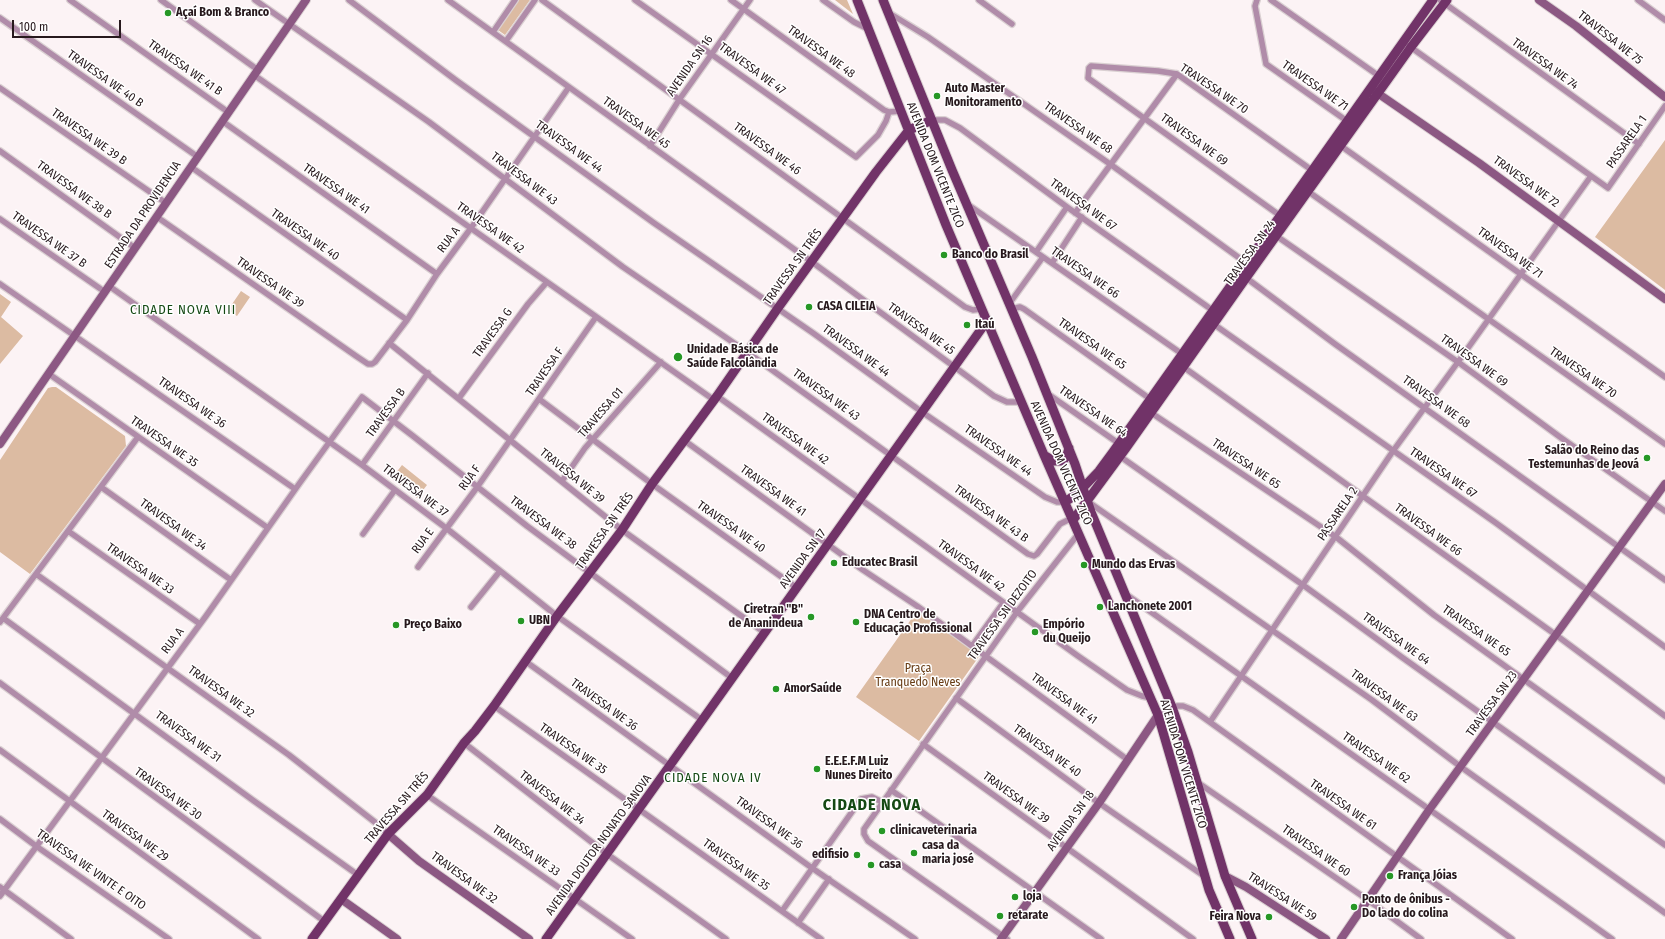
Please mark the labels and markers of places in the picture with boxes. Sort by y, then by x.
place label: Açaí Bom & Branco [176,6,269,20]
marker: Açaí Bom & Branco [163,8,173,18]
place label: Auto Master Monitoramento [945,82,1022,110]
marker: Auto Master Monitoramento [932,91,942,101]
place label: Banco do Brasil [952,248,1029,262]
marker: Banco do Brasil [939,250,949,260]
place label: CASA CILEIA [817,300,876,314]
marker: CASA CILEIA [804,302,814,312]
place label: Itaú [975,318,995,332]
marker: Itaú [962,320,972,330]
place label: Unidade Básica de Saúde Falcolândia [687,343,778,371]
marker: Unidade Básica de Saúde Falcolândia [672,351,684,363]
place label: Salão do Reino das Testemunhas de Jeová [1528,444,1639,472]
marker: Salão do Reino das Testemunhas de Jeová [1642,453,1652,463]
place label: Educatec Brasil [842,556,917,570]
marker: Educatec Brasil [829,558,839,568]
place label: Mundo das Ervas [1092,558,1175,572]
marker: Mundo das Ervas [1079,560,1089,570]
place label: Lanchonete 2001 [1108,600,1192,614]
marker: Lanchonete 2001 [1095,602,1105,612]
place label: Ciretran "B" de Ananindeua [729,603,803,631]
place label: DNA Centro de Educação Profissional [864,608,972,636]
marker: Ciretran "B" de Ananindeua [806,612,816,622]
place label: UBN [529,614,550,628]
marker: UBN [516,616,526,626]
marker: DNA Centro de Educação Profissional [851,617,861,627]
place label: Preço Baixo [404,618,462,632]
place label: Empório du Queijo [1043,618,1091,646]
marker: Preço Baixo [391,620,401,630]
marker: Empório du Queijo [1030,627,1040,637]
place label: AmorSaúde [784,682,842,696]
marker: AmorSaúde [771,684,781,694]
place label: E.E.E.F.M Luiz Nunes Direito [825,755,892,783]
marker: E.E.E.F.M Luiz Nunes Direito [812,764,822,774]
place label: clinicaveterinaria [890,824,977,838]
marker: clinicaveterinaria [877,826,887,836]
place label: casa da maria josé [922,839,974,867]
place label: edifisio [812,848,849,862]
marker: casa da maria josé [909,848,919,858]
marker: edifisio [852,850,862,860]
place label: casa [879,858,901,872]
marker: casa [866,860,876,870]
place label: França Jóias [1398,869,1457,883]
marker: França Jóias [1385,871,1395,881]
place label: loja [1023,890,1042,904]
marker: loja [1010,892,1020,902]
place label: Ponto de ônibus - Do lado do colina [1362,893,1450,921]
marker: Ponto de ônibus - Do lado do colina [1349,902,1359,912]
place label: retarate [1008,909,1048,923]
place label: Feira Nova [1210,910,1261,924]
marker: retarate [995,911,1005,921]
marker: Feira Nova [1264,912,1274,922]

